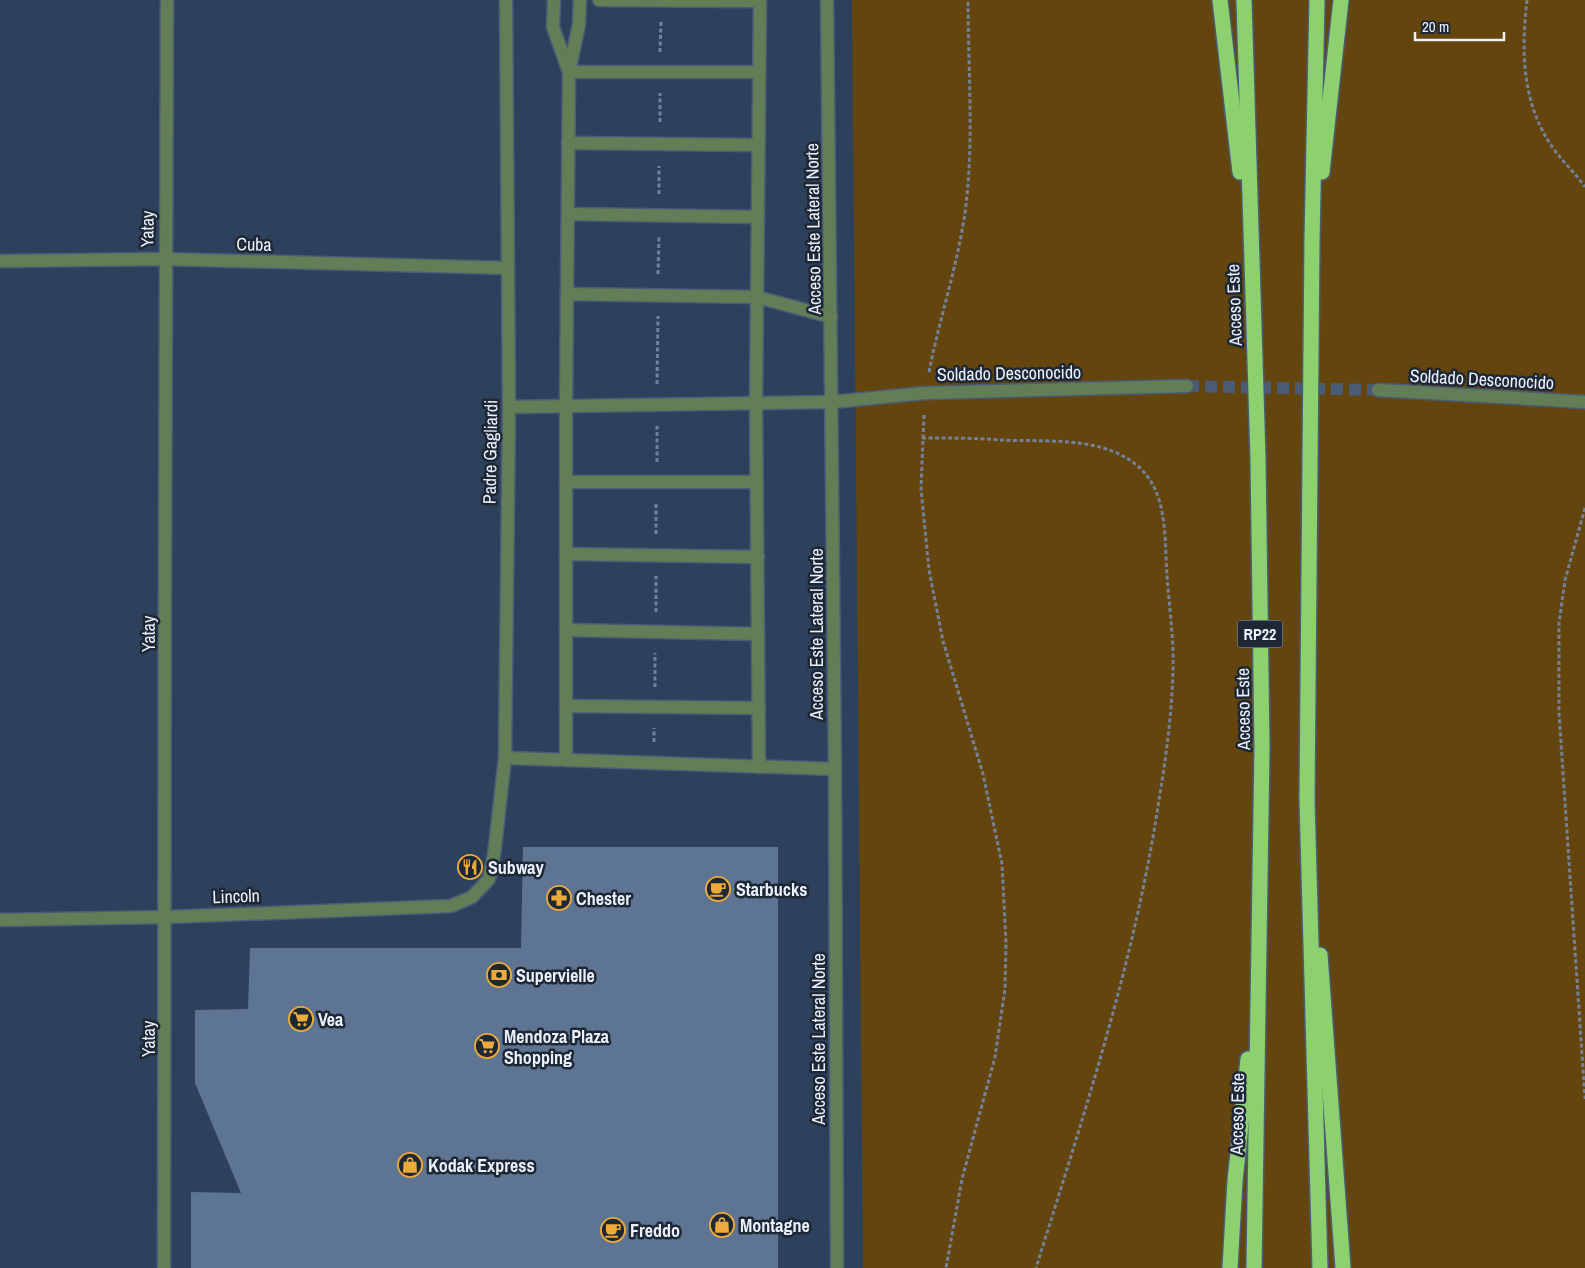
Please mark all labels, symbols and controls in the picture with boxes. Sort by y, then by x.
scale bar [1415,10,1504,42]
text: 20 m [1422,16,1449,37]
street label: Acceso Este Lateral Norte [799,143,827,316]
street label: Yatay [134,210,160,248]
street label: Cuba [236,231,272,257]
street label: Acceso Este [1220,264,1248,347]
street label: Soldado Desconocido [937,359,1081,387]
street label: Soldado Desconocido [1409,363,1555,395]
street label: Padre Gagliardi [477,400,503,504]
street label: Acceso Este Lateral Norte [804,548,829,721]
street label: Yatay [136,615,161,652]
road number: RP22 [1238,620,1282,648]
street label: Acceso Este [1230,668,1256,751]
restaurant icon: Subway [457,854,483,880]
place label: Subway [488,855,545,880]
cafe icon: Starbucks [705,876,731,902]
place label: Starbucks [736,877,807,902]
street label: Lincoln [212,883,260,909]
pharmacy icon: Chester [546,885,572,911]
place label: Chester [576,886,631,911]
street label: Acceso Este Lateral Norte [806,953,831,1126]
bank icon: Supervielle [486,962,512,988]
place label: Supervielle [516,963,595,988]
supermarket icon: Vea [288,1006,314,1032]
place label: Vea [318,1007,344,1032]
street label: Yatay [136,1020,161,1057]
place label: Mendoza Plaza Shopping [504,1024,610,1070]
supermarket icon: Mendoza Plaza Shopping [474,1033,500,1059]
street label: Acceso Este [1224,1073,1250,1156]
shop icon: Kodak Express [397,1152,423,1178]
place label: Kodak Express [428,1153,535,1178]
shop icon: Montagne [709,1212,735,1238]
place label: Montagne [740,1213,810,1238]
cafe icon: Freddo [600,1217,626,1243]
place label: Freddo [630,1218,680,1243]

